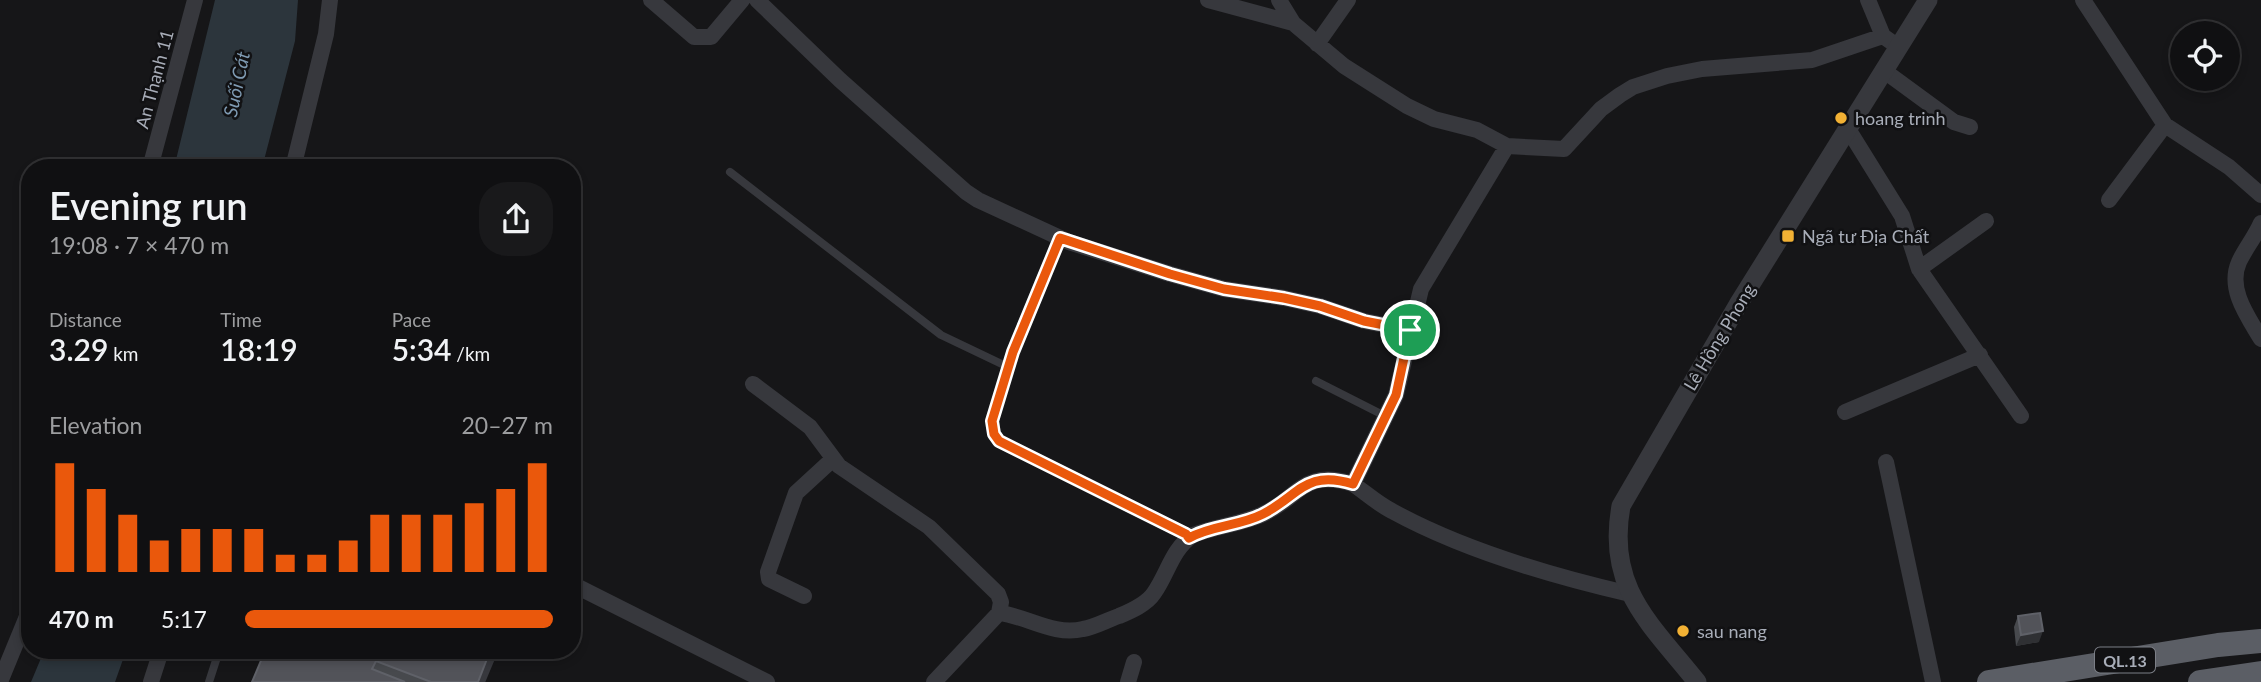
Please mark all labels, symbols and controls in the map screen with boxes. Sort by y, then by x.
map controls [2170,21,2240,91]
button: locate [2170,21,2240,91]
street label: An Thạnh 11 [130,27,178,131]
water label: Suối Cát [218,49,254,119]
place label: hoang trinh [1855,107,1946,129]
marker: hoang trinh [1833,110,1849,126]
text: Evening run [49,182,248,228]
button: share [479,182,553,256]
place label: Ngã tư Địa Chất [1802,225,1930,247]
marker: Ngã tư Địa Chất [1780,228,1796,244]
text: 19:08 · 7 × 470 m [49,231,229,259]
street label: Lê Hồng Phong [1678,280,1760,394]
pin [1380,300,1440,360]
text: Distance [49,308,122,331]
text: Time [220,308,262,331]
text: Pace [392,308,431,331]
icon: arrive [1391,311,1429,349]
text: 3.29 [49,331,108,367]
text: 18:19 [220,331,298,367]
text: 5:34 [392,331,451,367]
text: km [108,342,138,365]
text: /km [451,342,490,365]
text: Elevation [49,411,142,439]
text: 20–27 m [461,411,553,439]
text: 470 m [49,605,114,633]
text: 5:17 [161,605,207,633]
place label: sau nang [1697,620,1767,642]
marker: sau nang [1675,623,1691,639]
road number: QL.13 [2095,648,2155,673]

